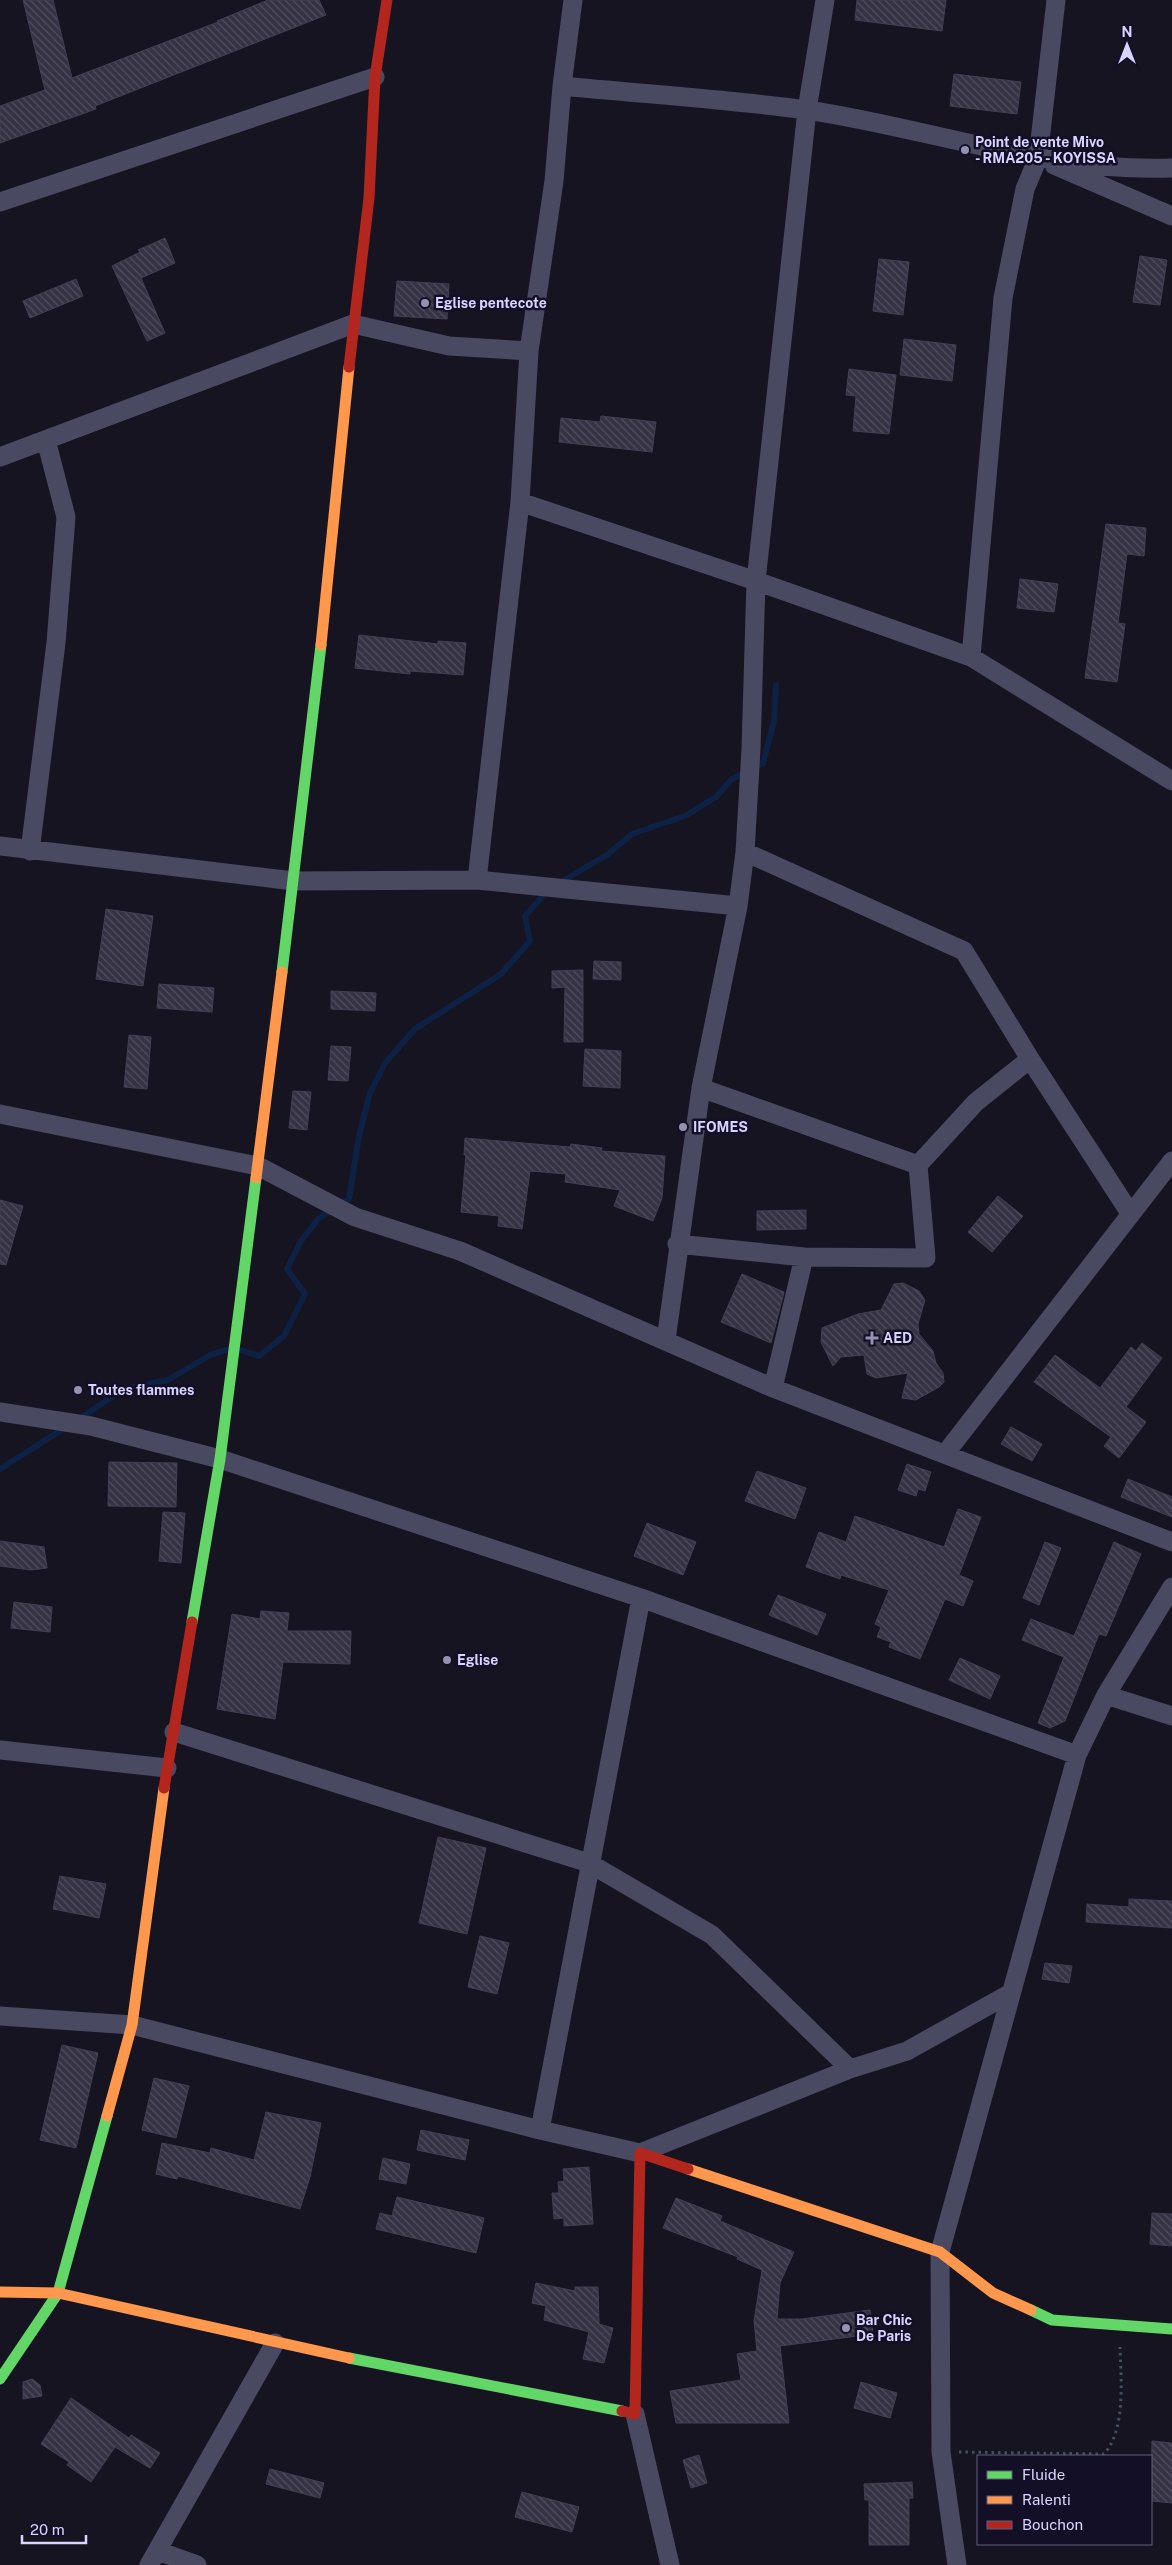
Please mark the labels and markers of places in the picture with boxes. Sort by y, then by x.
place label: Point de vente Mivo - RMA205 - KOYISSA [975,134,1116,166]
marker: Point de vente Mivo - RMA205 - KOYISSA [959,144,971,156]
place label: Eglise pentecote [435,295,547,311]
marker: Eglise pentecote [419,297,431,309]
place label: IFOMES [693,1119,748,1135]
marker: IFOMES [677,1121,689,1133]
place label: AED [883,1330,912,1346]
marker: AED [865,1331,879,1345]
place label: Toutes flammes [88,1382,195,1398]
marker: Toutes flammes [72,1384,84,1396]
place label: Eglise [457,1652,498,1668]
marker: Eglise [441,1654,453,1666]
place label: Bar Chic De Paris [856,2312,913,2344]
marker: Bar Chic De Paris [840,2322,852,2334]

